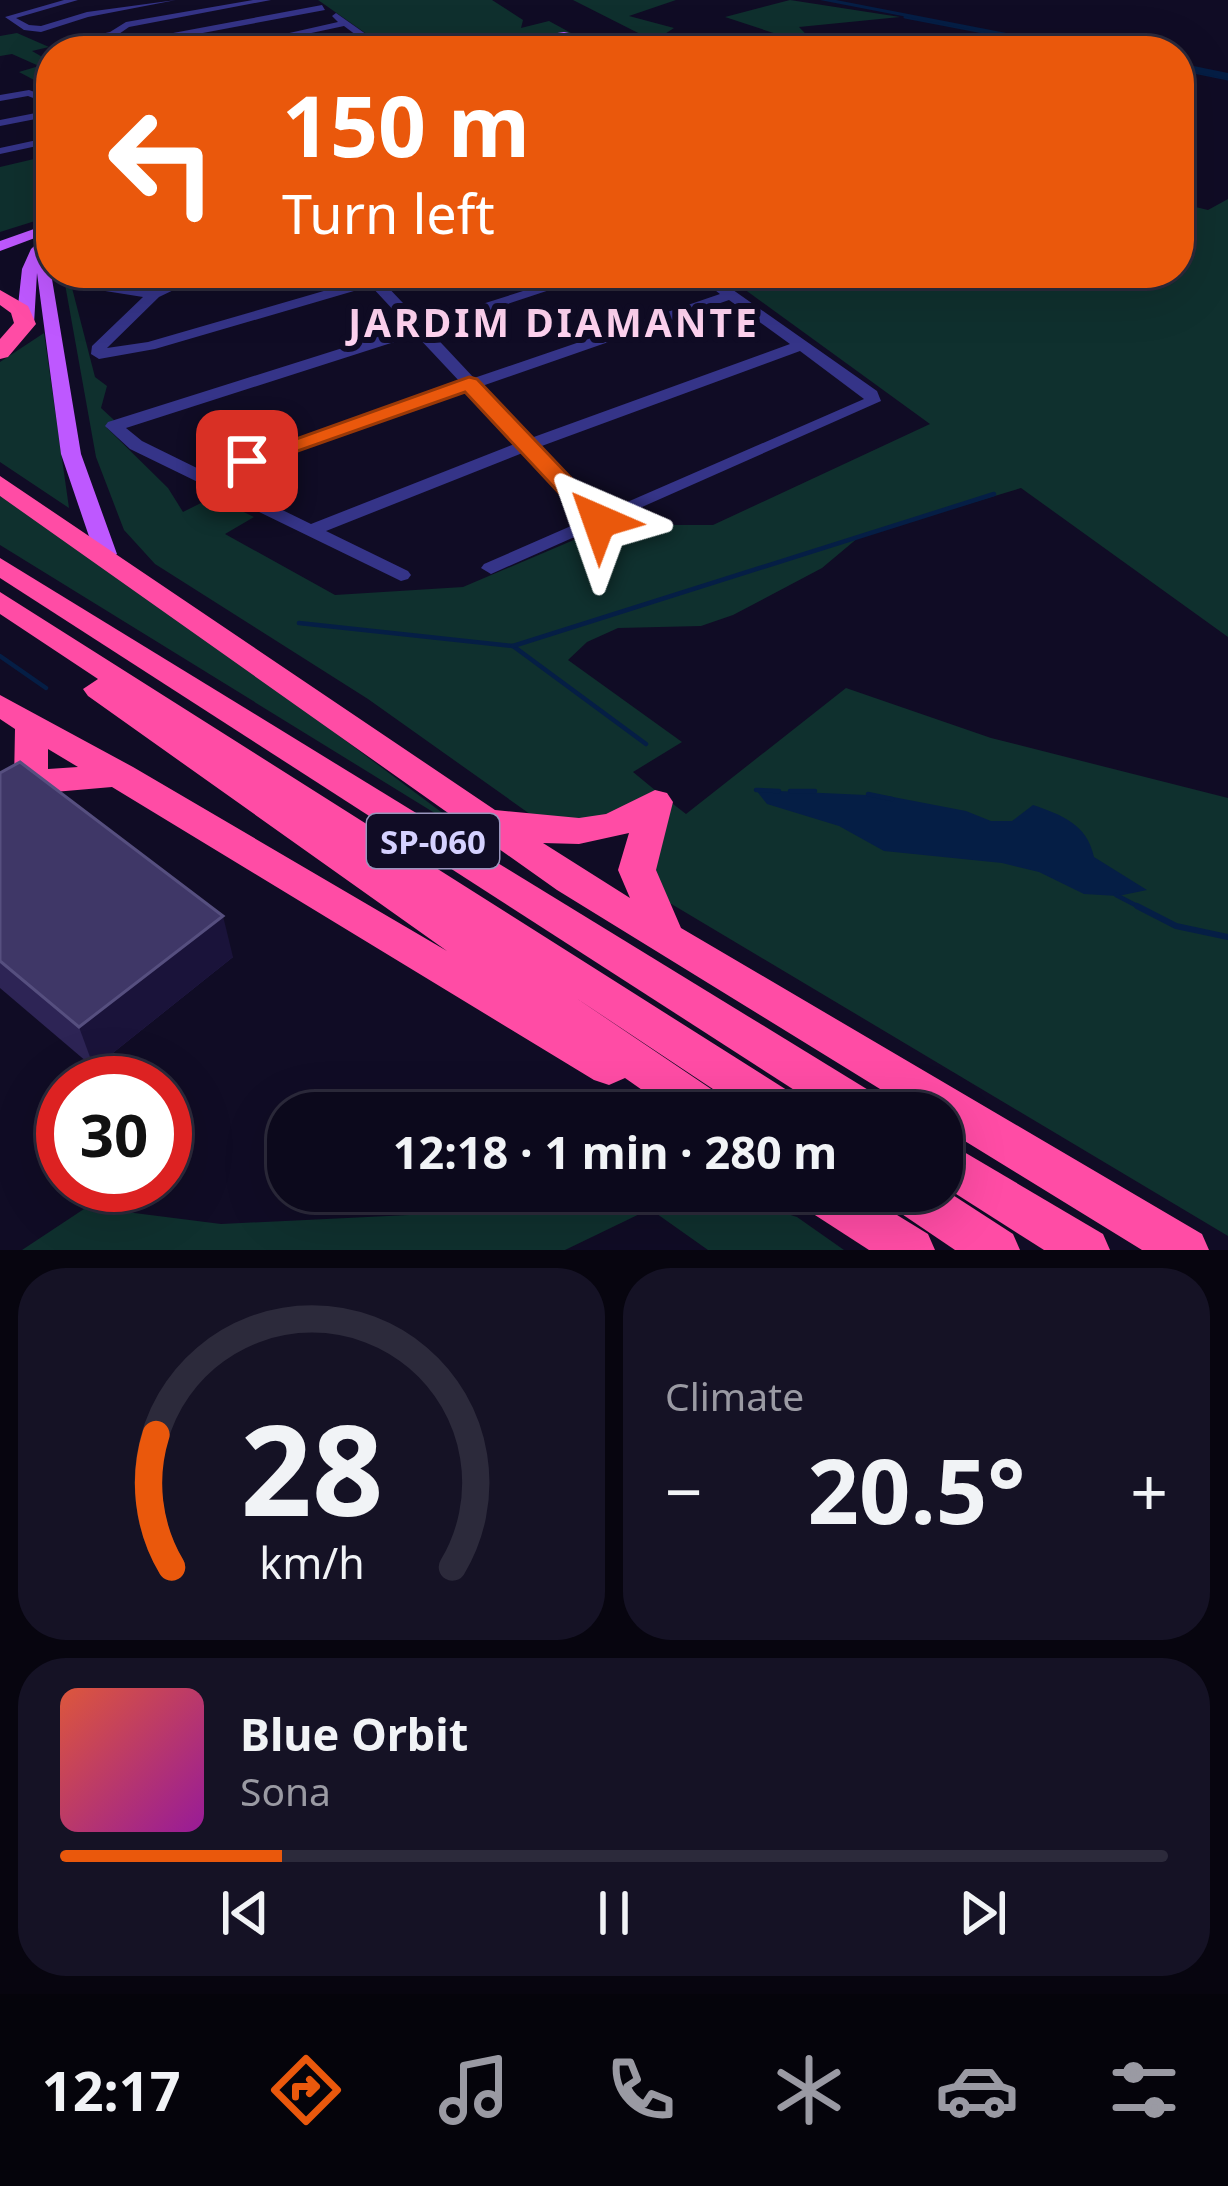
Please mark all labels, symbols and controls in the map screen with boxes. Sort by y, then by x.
text: 150 m [282,67,530,182]
icon: left [84,84,240,240]
text: Turn left [282,176,495,250]
district label: JARDIM DIAMANTE [345,295,760,348]
pin [196,410,298,512]
icon: arrive [214,428,280,494]
position arrow [536,458,662,584]
road number: SP-060 [367,814,499,868]
speed limit sign: 30 [36,1056,192,1212]
text: 12:18 · 1 min · 280 m [393,1121,837,1182]
text: Climate [665,1369,804,1422]
text: 28 [240,1383,383,1553]
text: 20.5° [808,1428,1025,1550]
text: − [665,1445,703,1535]
text: + [1130,1445,1168,1535]
text: km/h [259,1533,364,1592]
text: Blue Orbit [240,1703,468,1764]
text: Sona [240,1764,331,1817]
icon: previous [212,1880,278,1946]
icon: pause [581,1880,647,1946]
icon: next [950,1880,1016,1946]
icon: directions [264,2048,348,2132]
icon: music [432,2048,516,2132]
icon: phone [599,2048,683,2132]
icon: climate [767,2048,851,2132]
icon: car [935,2048,1019,2132]
icon: filters [1102,2048,1186,2132]
text: 12:17 [42,2053,181,2127]

